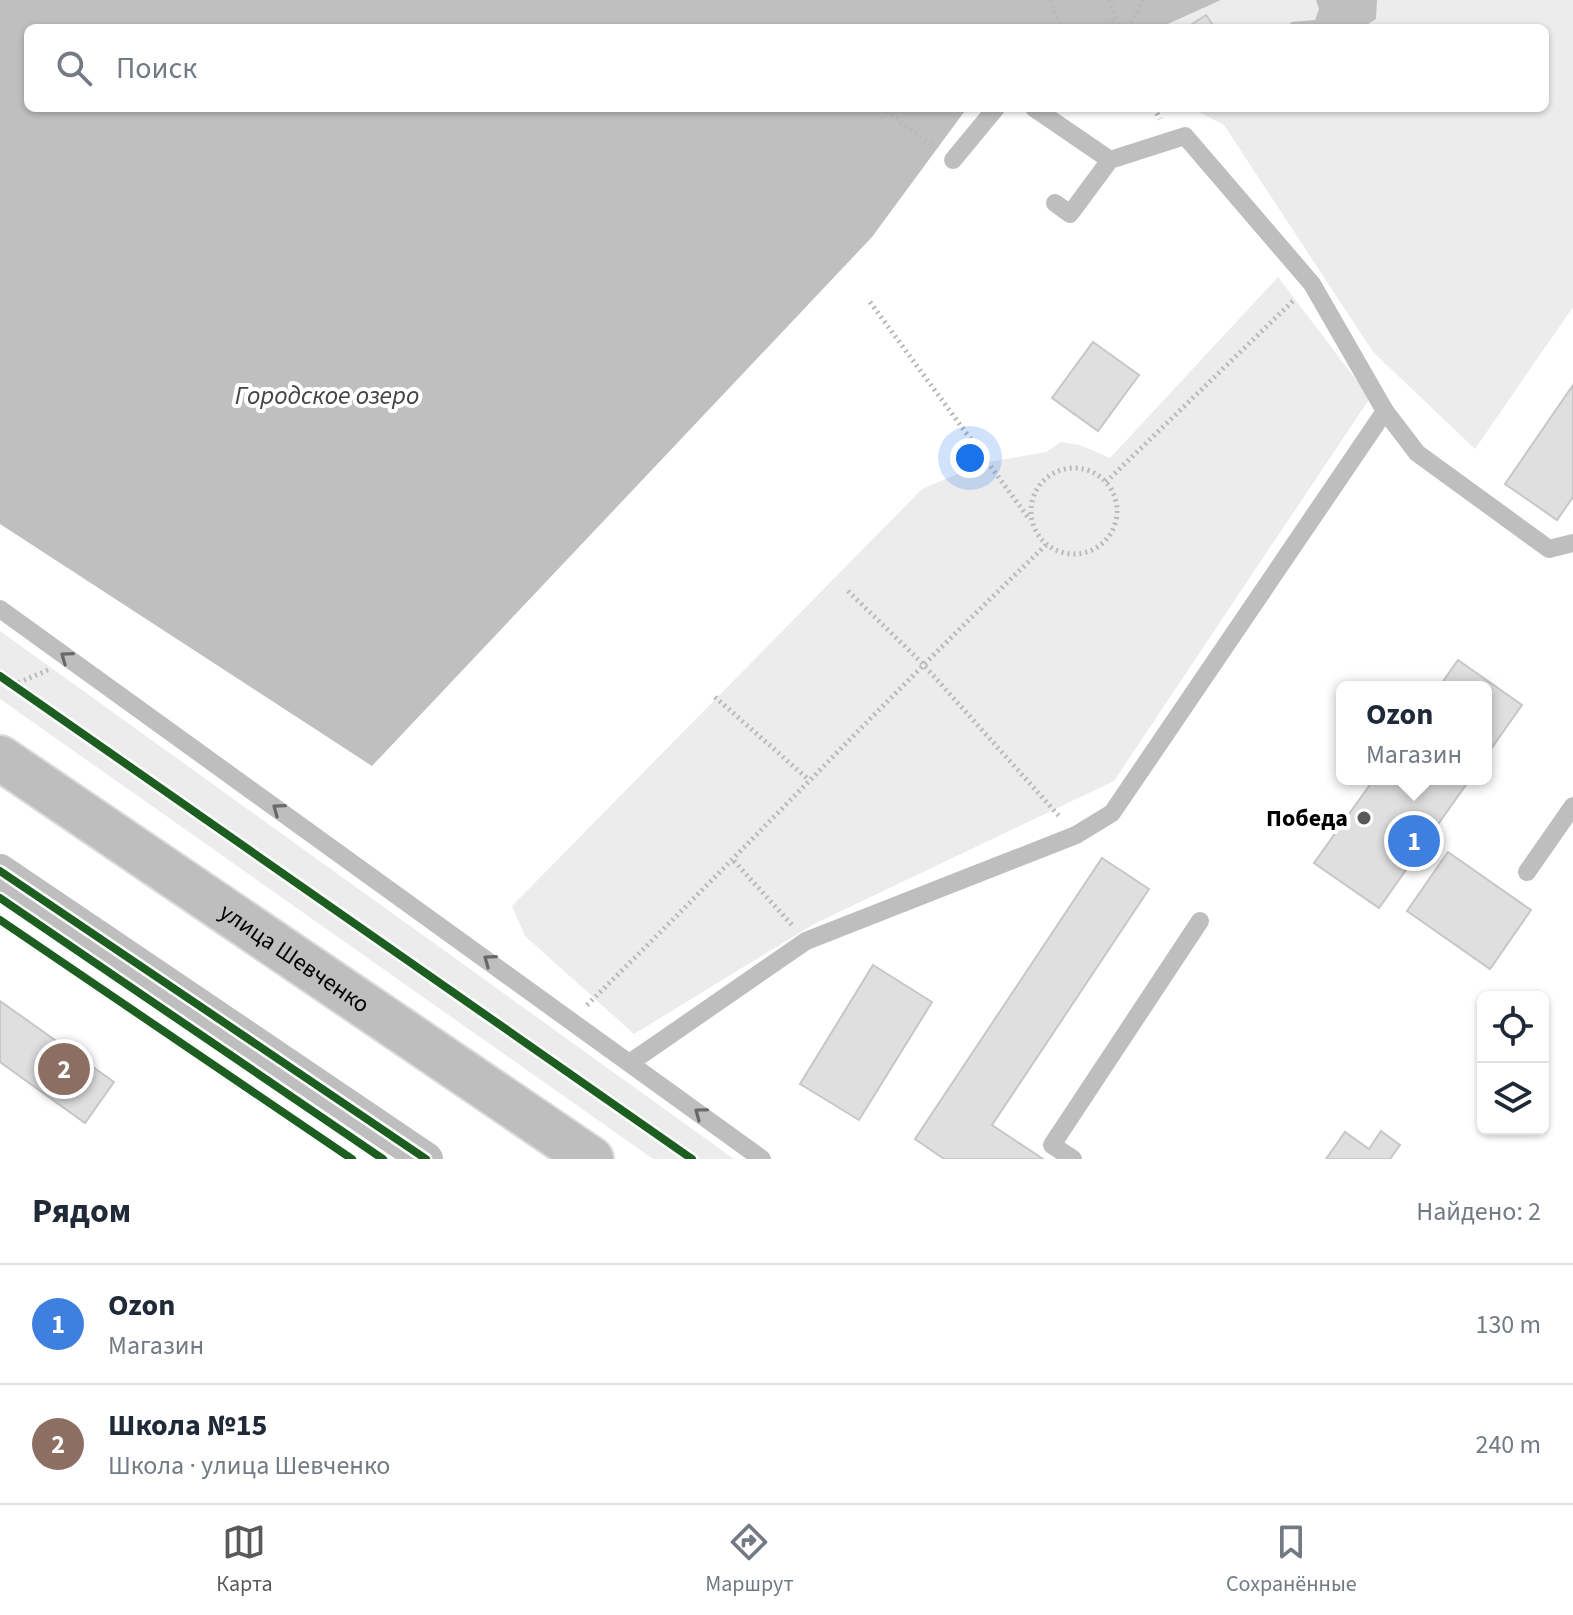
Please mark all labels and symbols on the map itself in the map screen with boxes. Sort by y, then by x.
water label: Городское озеро [235,377,419,414]
your location [950,438,990,478]
one-way arrow [61,652,75,667]
place label: Победа [1266,801,1348,836]
one-way arrow [272,804,286,818]
marker: Победа [1355,809,1373,827]
pin: 1 [1388,811,1440,871]
street label: улица Шевченко [212,895,376,1022]
one-way arrow [484,955,498,970]
pin: 2 [38,1039,90,1099]
one-way arrow [694,1108,708,1122]

